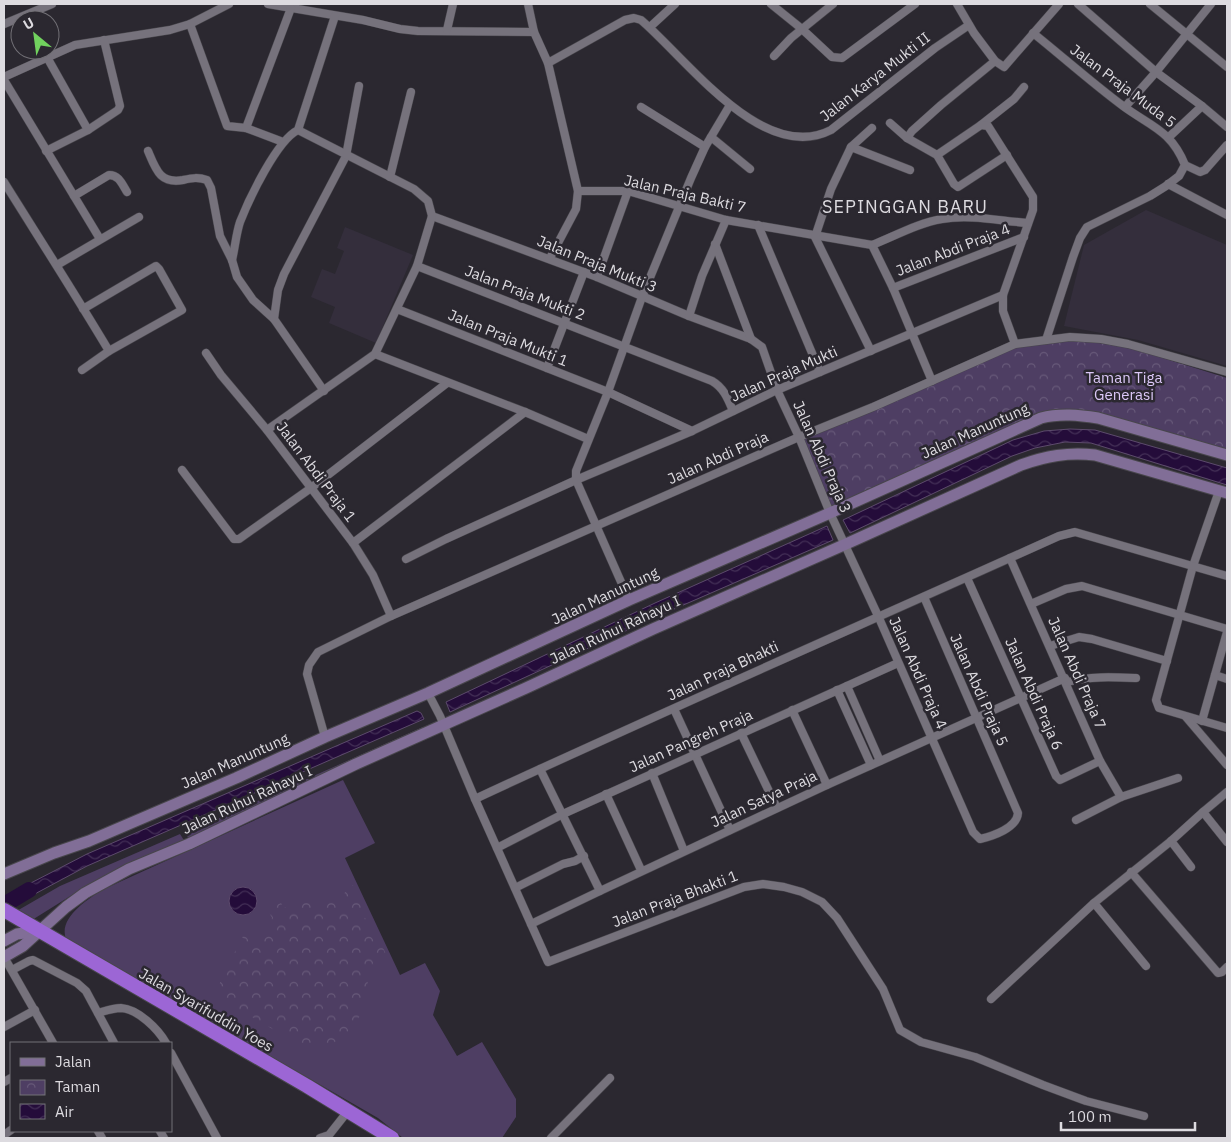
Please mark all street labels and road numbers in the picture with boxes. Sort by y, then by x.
street label: Jalan Karya Mukti II [816,28,934,126]
street label: Jalan Praja Muda 5 [1067,40,1180,132]
street label: Jalan Praja Bakti 7 [622,170,748,217]
street label: Jalan Abdi Praja 4 [893,219,1013,280]
street label: Jalan Praja Mukti 3 [535,231,660,296]
street label: Jalan Praja Mukti 2 [462,261,588,324]
street label: Jalan Praja Mukti 1 [446,305,571,370]
street label: Jalan Praja Mukti [727,341,840,406]
street label: Jalan Abdi Praja 3 [789,398,856,516]
street label: Jalan Manuntung [918,398,1032,463]
street label: Jalan Abdi Praja 1 [272,418,360,526]
street label: Jalan Abdi Praja [664,427,771,488]
street label: Jalan Manuntung [548,562,661,629]
street label: Jalan Ruhui Rahayu I [547,591,683,668]
street label: Jalan Abdi Praja 4 [885,614,952,732]
street label: Jalan Abdi Praja 7 [1044,614,1111,732]
street label: Jalan Abdi Praja 5 [946,631,1013,749]
street label: Jalan Abdi Praja 6 [1001,635,1068,753]
street label: Jalan Praja Bhakti [664,636,781,705]
street label: Jalan Pangreh Praja [626,705,755,776]
street label: Jalan Manuntung [178,728,292,793]
street label: Jalan Ruhui Rahayu I [179,761,315,838]
street label: Jalan Satya Praja [708,766,820,831]
street label: Jalan Praja Bhakti 1 [609,866,740,931]
street label: Jalan Syarifuddin Yoes [136,963,277,1056]

